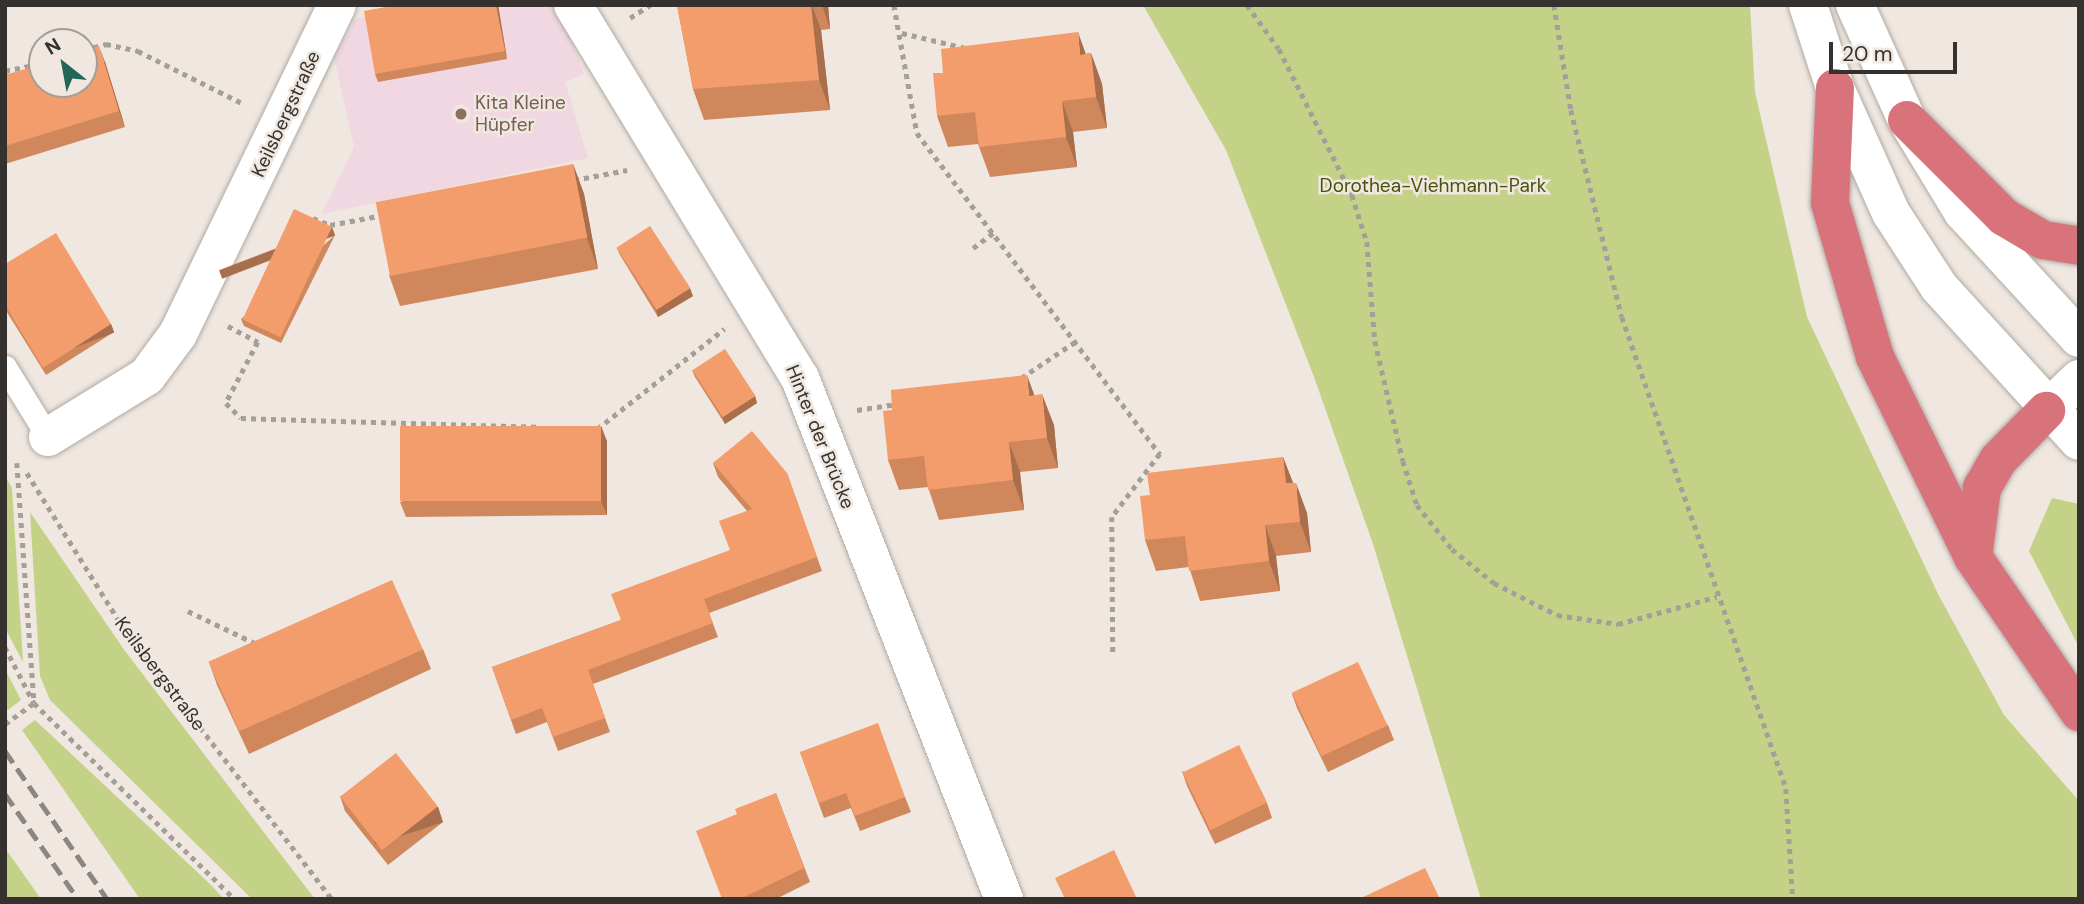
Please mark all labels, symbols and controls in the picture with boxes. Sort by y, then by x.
north arrow [28,28,98,98]
scale bar [1832,28,1960,72]
text: N [41,32,65,61]
text: 20 m [1842,40,1893,68]
street label: Keilsbergstraße [247,47,325,181]
place label: Kita Kleine Hüpfer [475,92,566,136]
marker: Kita Kleine Hüpfer [453,106,469,122]
park label: Dorothea-Viehmann-Park [1320,175,1546,197]
street label: Hinter der Brücke [781,362,859,512]
street label: Keilsbergstraße [110,613,210,735]

